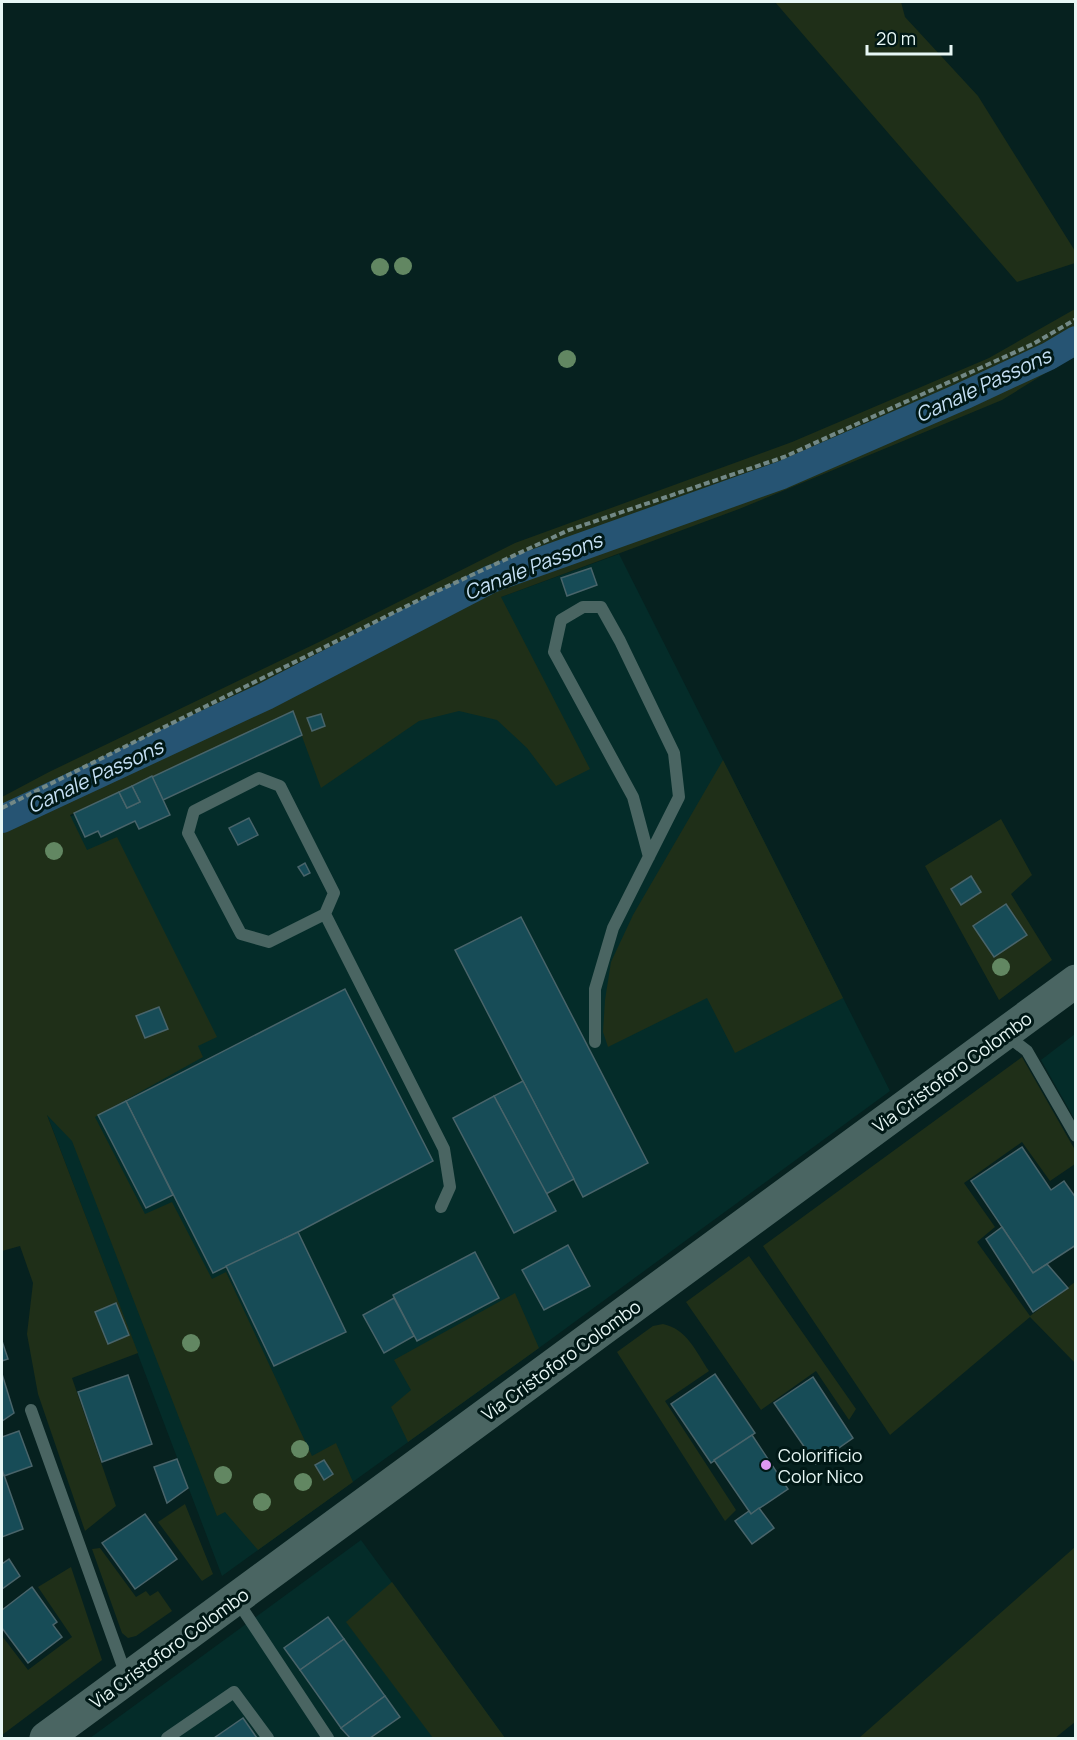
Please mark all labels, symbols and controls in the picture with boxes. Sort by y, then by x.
scale bar [867,18,951,56]
text: 20 m [876,26,916,50]
water label: Canale Passons [911,341,1057,428]
water label: Canale Passons [460,525,607,606]
water label: Canale Passons [23,732,169,819]
street label: Via Cristoforo Colombo [868,1006,1036,1138]
street label: Via Cristoforo Colombo [477,1294,645,1426]
place label: Colorificio Color Nico [778,1443,863,1488]
marker: Colorificio Color Nico [759,1458,773,1472]
street label: Via Cristoforo Colombo [85,1582,253,1714]

